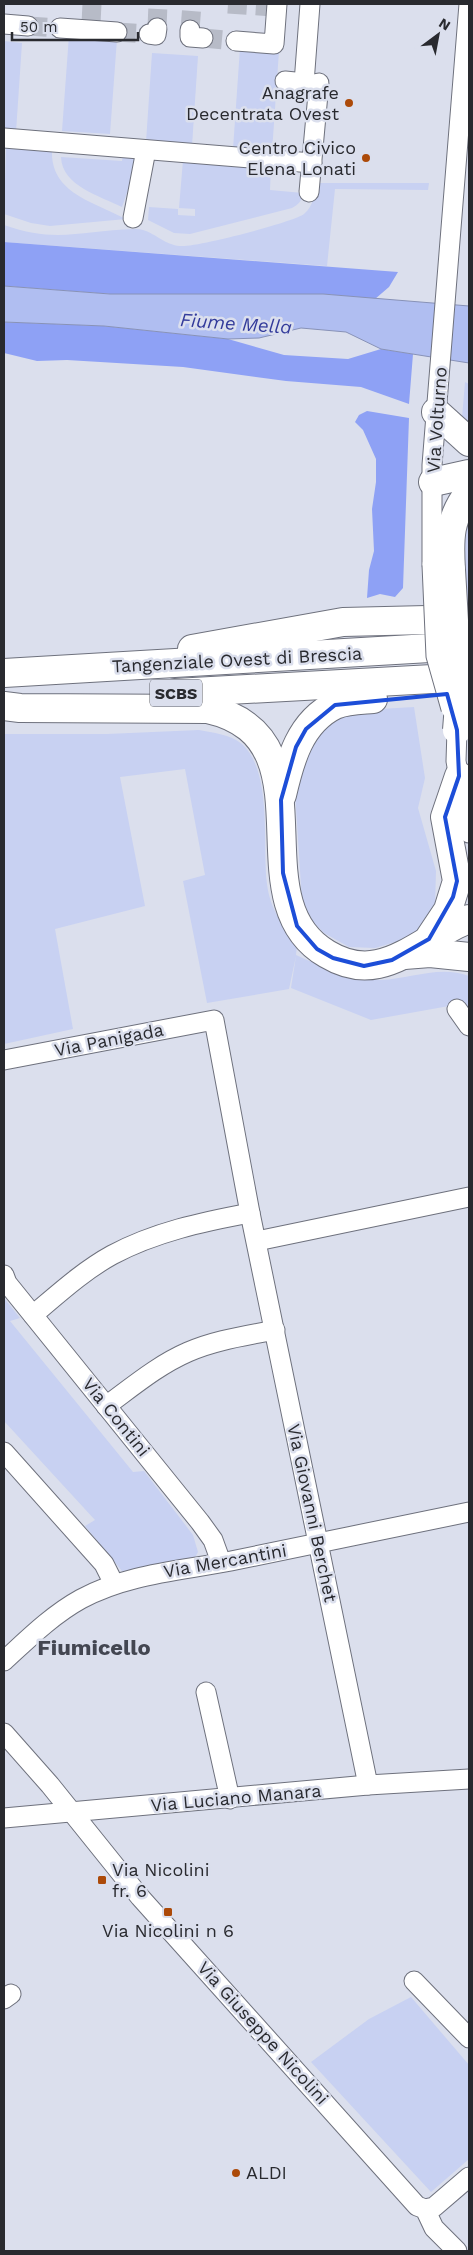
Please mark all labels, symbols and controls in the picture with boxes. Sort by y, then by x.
scale bar [12,10,139,42]
north arrow [413,10,463,60]
text: N [436,14,454,34]
text: 50 m [20,18,57,36]
place label: Anagrafe Decentrata Ovest [186,82,339,124]
marker: Anagrafe Decentrata Ovest [343,97,355,109]
place label: Centro Civico Elena Lonati [239,137,356,179]
marker: Centro Civico Elena Lonati [360,152,372,164]
water label: Fiume Mella [179,308,293,339]
street label: Via Volturno [422,366,451,474]
street label: Tangenziale Ovest di Brescia [111,642,363,677]
road number: SCBS [150,680,202,706]
street label: Via Panigada [53,1019,165,1060]
street label: Via Contini [78,1373,154,1460]
street label: Via Giovanni Berchet [283,1422,342,1604]
street label: Via Mercantini [162,1539,288,1582]
district label: Fiumicello [37,1635,151,1660]
street label: Via Luciano Manara [150,1780,322,1815]
place label: Via Nicolini fr. 6 [112,1859,209,1901]
marker: Via Nicolini fr. 6 [96,1874,108,1886]
marker: Via Nicolini n 6 [162,1906,174,1918]
place label: Via Nicolini n 6 [102,1920,234,1941]
street label: Via Giuseppe Nicolini [194,1957,333,2109]
place label: ALDI [246,2162,287,2183]
marker: ALDI [230,2167,242,2179]

